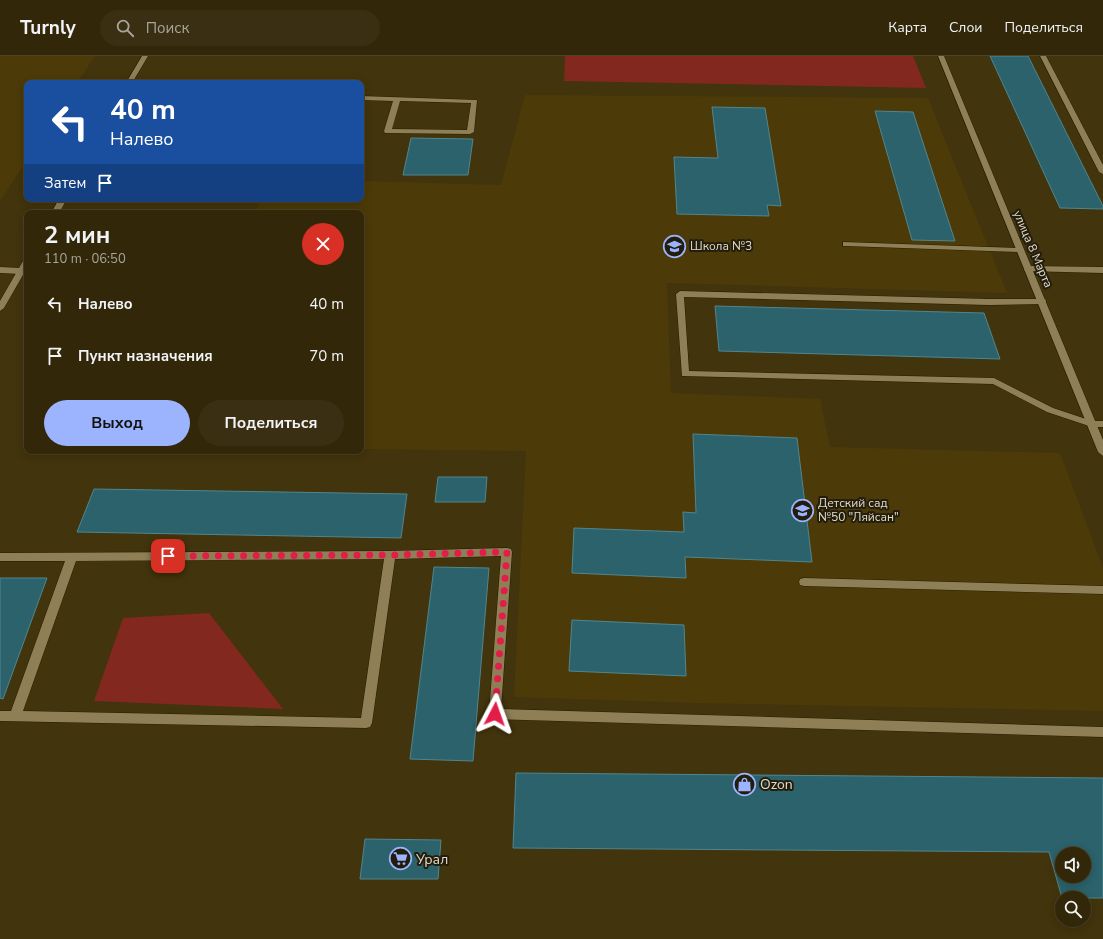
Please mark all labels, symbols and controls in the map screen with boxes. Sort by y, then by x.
search box [100,10,380,46]
text: Turnly [20,15,76,41]
icon: search [114,17,136,39]
text: Поиск [146,18,189,38]
text: Карта [888,18,927,37]
text: Слои [949,18,983,37]
text: Поделиться [1005,18,1083,37]
text: 40 m [110,91,176,129]
icon: left [44,96,96,148]
text: Налево [110,127,174,151]
icon: arrive [94,172,116,194]
text: Затем [44,173,86,193]
street label: улица 8 Марта [1010,208,1056,290]
text: 2 мин [44,219,110,251]
button: close [302,223,344,265]
school or university icon: Школа №3 [662,233,688,259]
place label: Школа №3 [690,238,752,254]
text: 110 m · 06:50 [44,250,126,268]
icon: left [44,293,66,315]
text: Налево [78,294,133,314]
text: 40 m [309,294,344,314]
icon: arrive [44,345,66,367]
text: Пункт назначения [78,346,213,366]
text: 70 m [309,346,344,366]
button: Выход [44,400,190,446]
button: Поделиться [198,400,344,446]
place label: Детский сад №50 "Ляйсан" [818,495,899,525]
school or university icon: Детский сад №50 "Ляйсан" [789,497,815,523]
pin [151,539,185,573]
icon: arrive [157,545,179,567]
position arrow [474,693,516,735]
shop icon: Ozon [731,771,757,797]
place label: Ozon [760,775,793,794]
supermarket icon: Урал [388,846,414,872]
map controls [1055,847,1091,927]
button: sound [1055,847,1091,883]
place label: Урал [415,850,448,869]
button: search [1055,891,1091,927]

